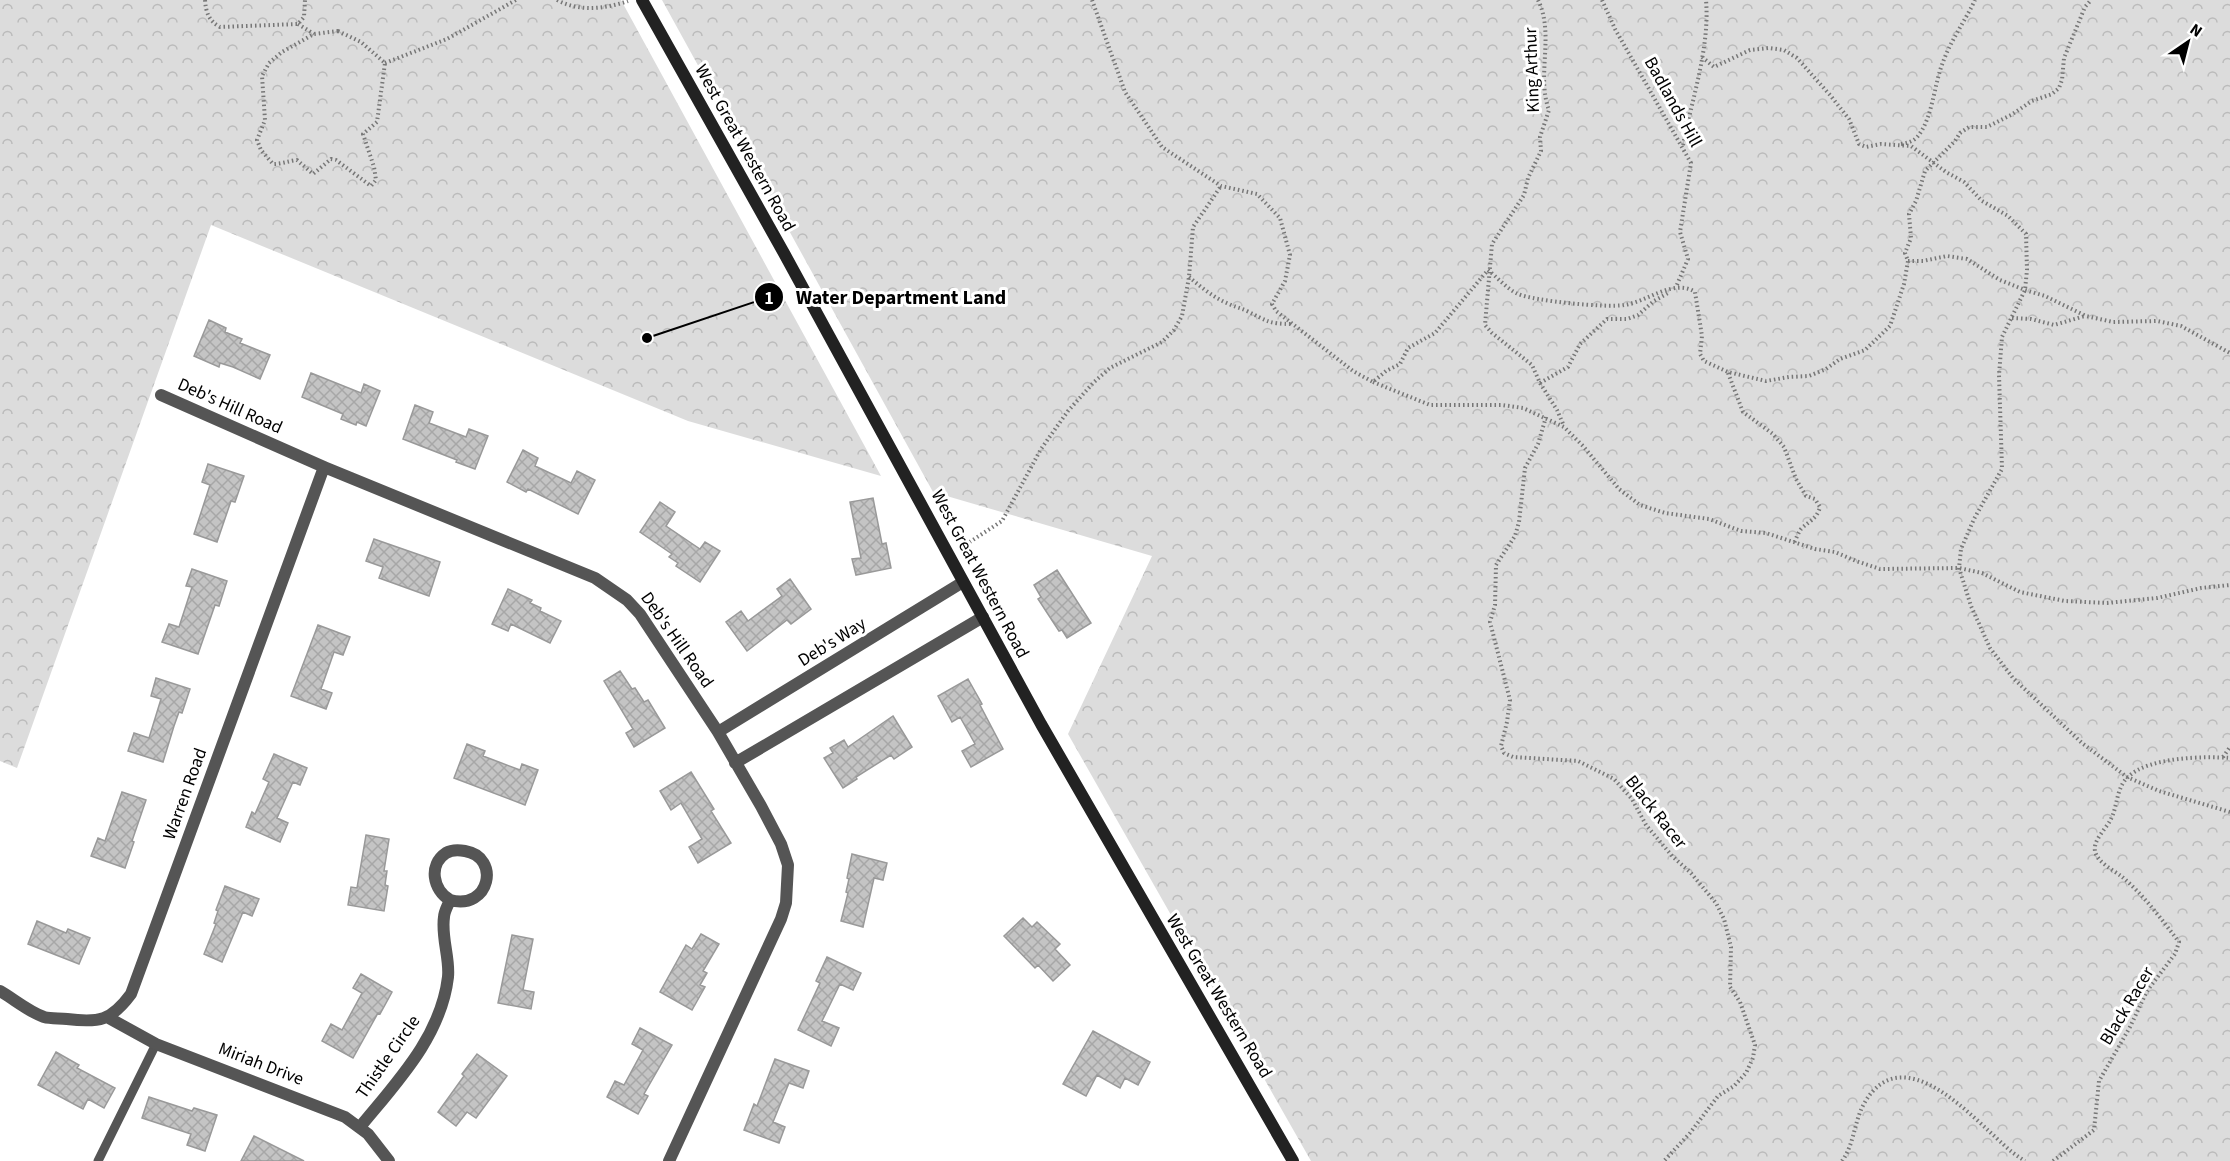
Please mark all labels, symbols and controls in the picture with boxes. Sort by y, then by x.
north arrow [2158,12,2218,72]
text: N [2185,18,2207,43]
street label: King Arthur [1518,26,1546,113]
street label: Badlands Hill [1638,52,1708,152]
street label: West Great Western Road [689,60,801,236]
callout: Water Department Land [754,278,1019,316]
text: Water Department Land [796,284,1006,312]
text: 1 [764,286,774,311]
street label: Deb's Hill Road [174,372,286,440]
street label: West Great Western Road [925,485,1035,663]
street label: Deb's Hill Road [635,587,719,693]
street label: Deb's Way [793,611,871,673]
street label: Warren Road [157,745,213,843]
street label: Black Racer [1619,770,1693,855]
street label: West Great Western Road [1160,909,1278,1083]
street label: Black Racer [2094,962,2161,1050]
street label: Thistle Circle [350,1010,426,1104]
street label: Miriah Drive [215,1036,307,1092]

